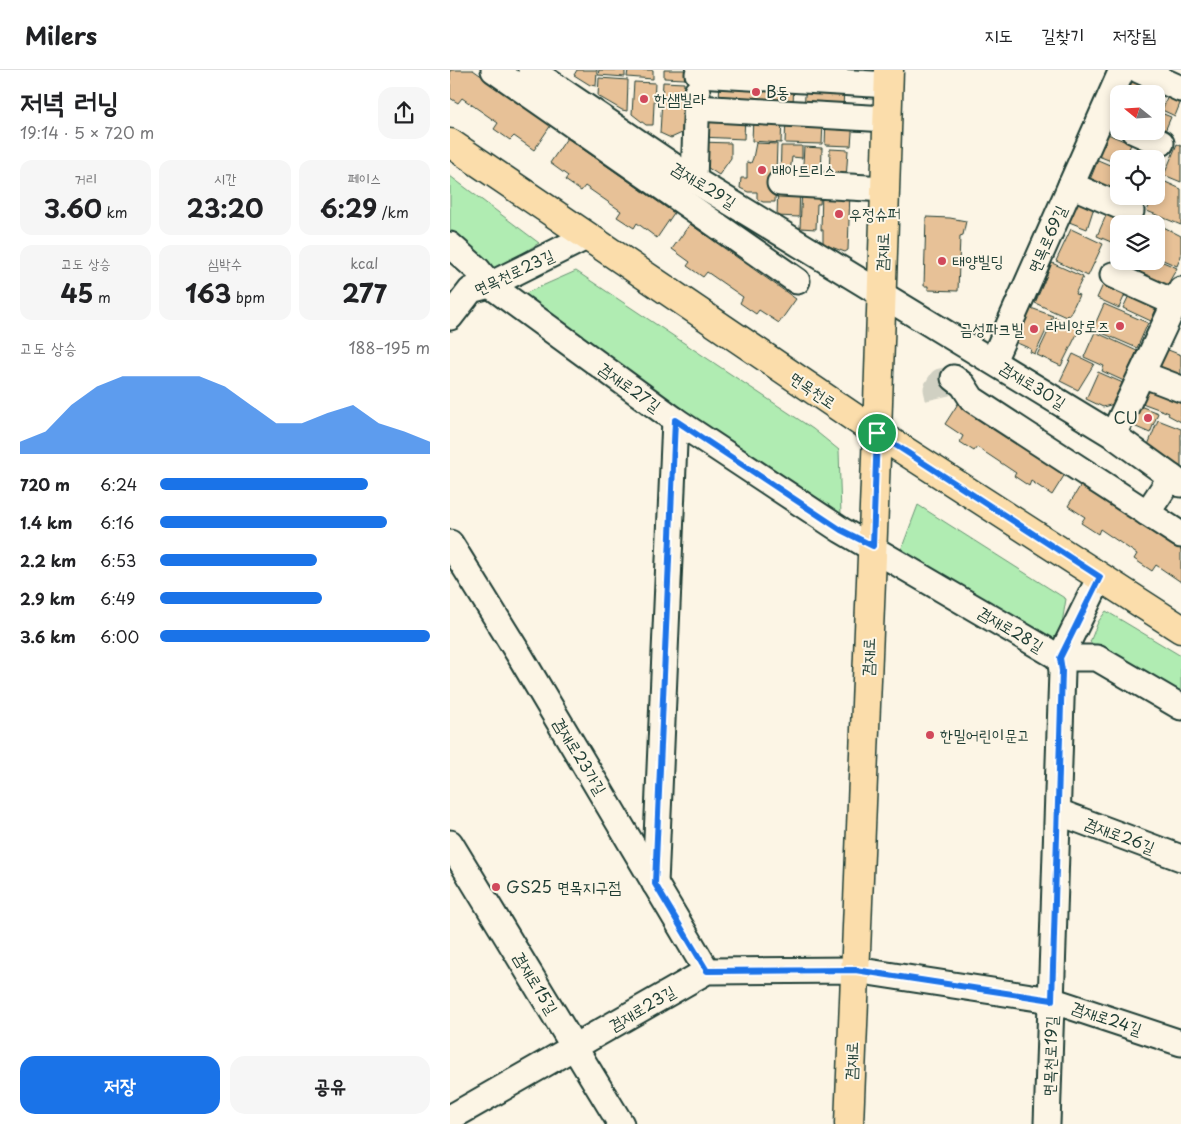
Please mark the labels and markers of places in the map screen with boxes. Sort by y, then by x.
place label: B동 [766,79,789,103]
place label: 한샘빌라 [654,86,706,110]
marker: B동 [750,86,762,98]
marker: 한샘빌라 [638,93,650,105]
place label: 배아트리스 [772,157,836,181]
marker: 배아트리스 [756,164,768,176]
place label: 우정슈퍼 [849,201,901,225]
marker: 우정슈퍼 [833,208,845,220]
place label: 태양빌딩 [952,248,1004,272]
marker: 태양빌딩 [936,255,948,267]
place label: 라비앙로즈 [1046,313,1110,337]
place label: 금성파크빌 [960,316,1024,340]
marker: 라비앙로즈 [1114,320,1126,332]
marker: 금성파크빌 [1028,323,1040,335]
place label: CU [1114,405,1138,429]
pin [856,412,898,454]
marker: CU [1142,412,1154,424]
place label: 한밀어린이문고 [940,722,1030,746]
marker: 한밀어린이문고 [924,729,936,741]
place label: GS25 면목지구점 [506,874,621,898]
marker: GS25 면목지구점 [490,881,502,893]

